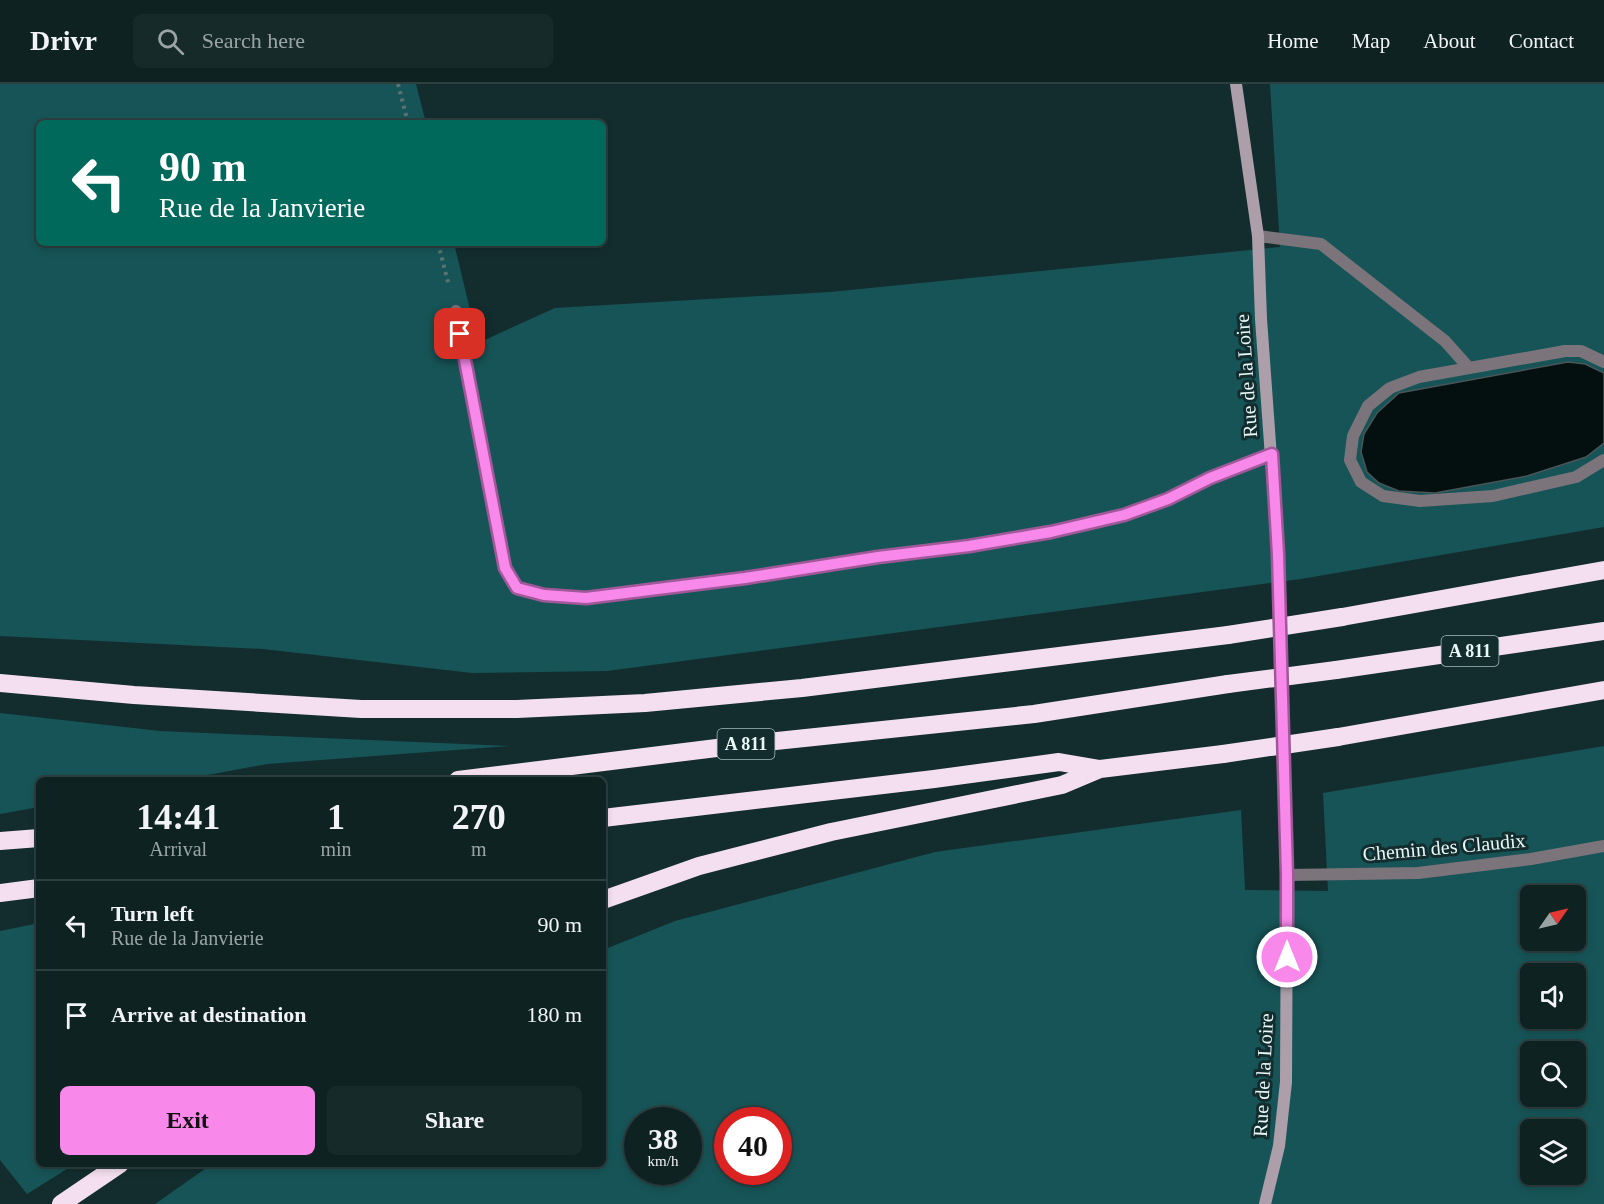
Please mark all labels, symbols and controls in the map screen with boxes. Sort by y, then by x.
search box [133,14,553,68]
text: Drivr [30,25,97,56]
icon: search [154,25,187,58]
text: Search here [202,28,305,53]
text: Home [1267,29,1319,53]
text: Map [1352,29,1390,53]
text: About [1423,29,1476,53]
text: Contact [1509,29,1574,53]
icon: left [60,144,138,222]
text: 90 m [159,144,247,190]
text: Rue de la Janvierie [159,193,365,223]
pin [434,308,485,359]
street label: Rue de la Loire [1231,313,1261,439]
icon: arrive [443,317,476,350]
road number: A 811 [1442,636,1498,666]
road number: A 811 [718,729,774,759]
text: 14:41 [136,797,220,837]
text: 1 [327,797,345,837]
text: 270 [452,797,506,837]
street label: Chemin des Claudix [1362,829,1526,865]
text: Arrival [149,838,207,860]
text: min [320,838,352,860]
text: m [471,838,487,860]
north arrow [1520,885,1586,951]
map controls [1520,885,1586,1185]
text: Turn left [111,901,194,926]
icon: left [60,909,93,942]
text: 90 m [537,912,582,937]
position arrow [1255,925,1319,989]
text: Rue de la Janvierie [111,927,264,949]
button: sound [1520,963,1586,1029]
icon: arrive [60,999,93,1032]
text: Arrive at destination [111,1002,307,1027]
text: 180 m [526,1002,582,1027]
street label: Rue de la Loire [1249,1012,1277,1137]
button: search [1520,1041,1586,1107]
button: Exit [60,1086,315,1155]
button: Share [327,1086,582,1155]
speed limit sign: 40 [714,1107,792,1185]
button: layers [1520,1119,1586,1185]
text: 38 [648,1122,678,1155]
text: km/h [648,1153,678,1169]

